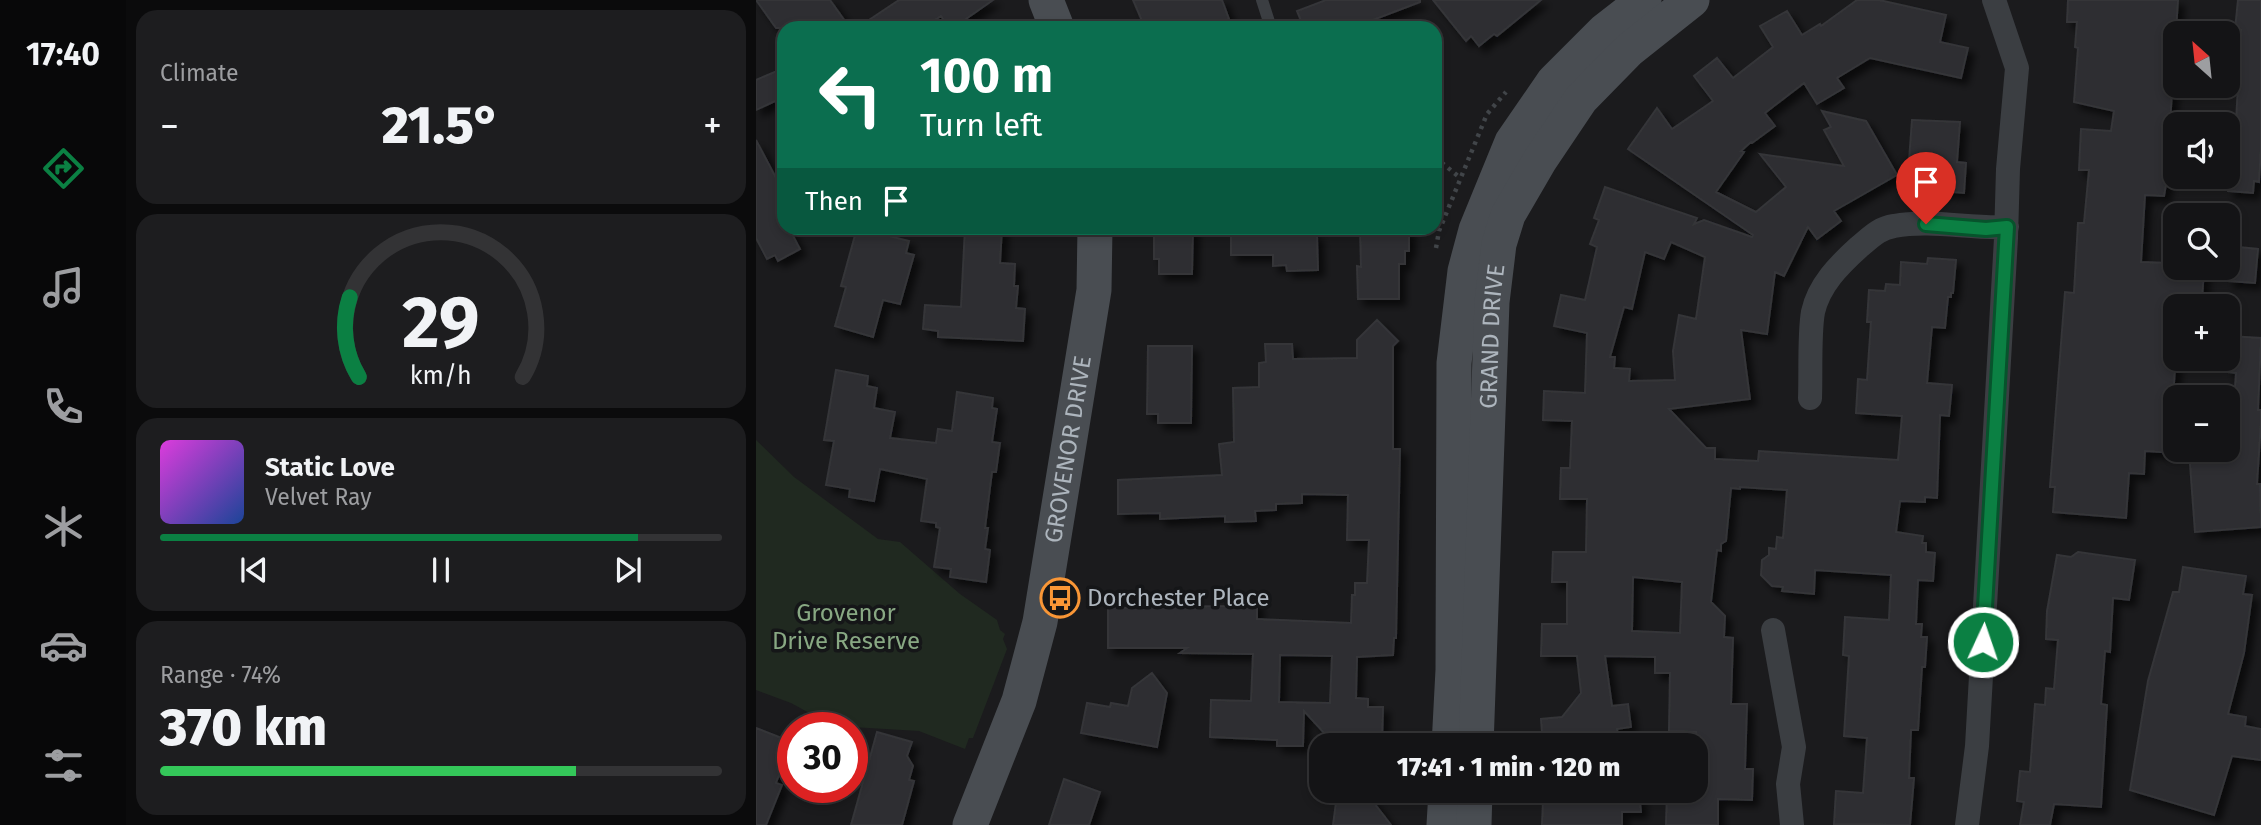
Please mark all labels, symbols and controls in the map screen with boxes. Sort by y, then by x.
north arrow [2163,21,2240,98]
map controls [2163,21,2240,462]
text: 17:40 [26,35,100,73]
text: 100 m [920,46,1053,105]
icon: left [805,49,896,140]
text: Climate [160,59,239,87]
text: 21.5° [382,94,500,157]
text: − [160,103,179,149]
text: + [703,103,722,149]
text: Turn left [920,106,1042,144]
button: sound [2163,112,2240,189]
icon: directions [39,144,88,193]
pin [1896,152,1956,224]
icon: arrive [1907,163,1945,201]
icon: arrive [877,182,915,220]
text: Then [805,186,863,217]
button: search [2163,203,2240,280]
street label: GRAND DRIVE [1474,262,1510,409]
icon: music [39,263,88,312]
text: 29 [402,279,480,366]
button: + [2163,294,2240,371]
street label: GROVENOR DRIVE [1039,354,1097,545]
text: km/h [410,360,472,390]
icon: phone [39,382,88,431]
button: − [2163,385,2240,462]
text: Static Love [265,452,395,483]
text: Velvet Ray [265,483,372,511]
icon: climate [39,502,88,551]
icon: previous [235,551,273,589]
icon: pause [422,551,460,589]
icon: next [609,551,647,589]
bus stop icon: Dorchester Place [1039,577,1081,619]
place label: Dorchester Place [1087,584,1270,612]
park label: Grovenor Drive Reserve [772,599,920,655]
position arrow [1946,605,2020,679]
icon: car [39,621,88,670]
text: Range · 74% [160,661,281,689]
text: 370 km [160,696,327,759]
speed limit sign: 30 [777,712,868,803]
icon: filters [39,741,88,790]
text: 17:41 · 1 min · 120 m [1397,752,1620,783]

